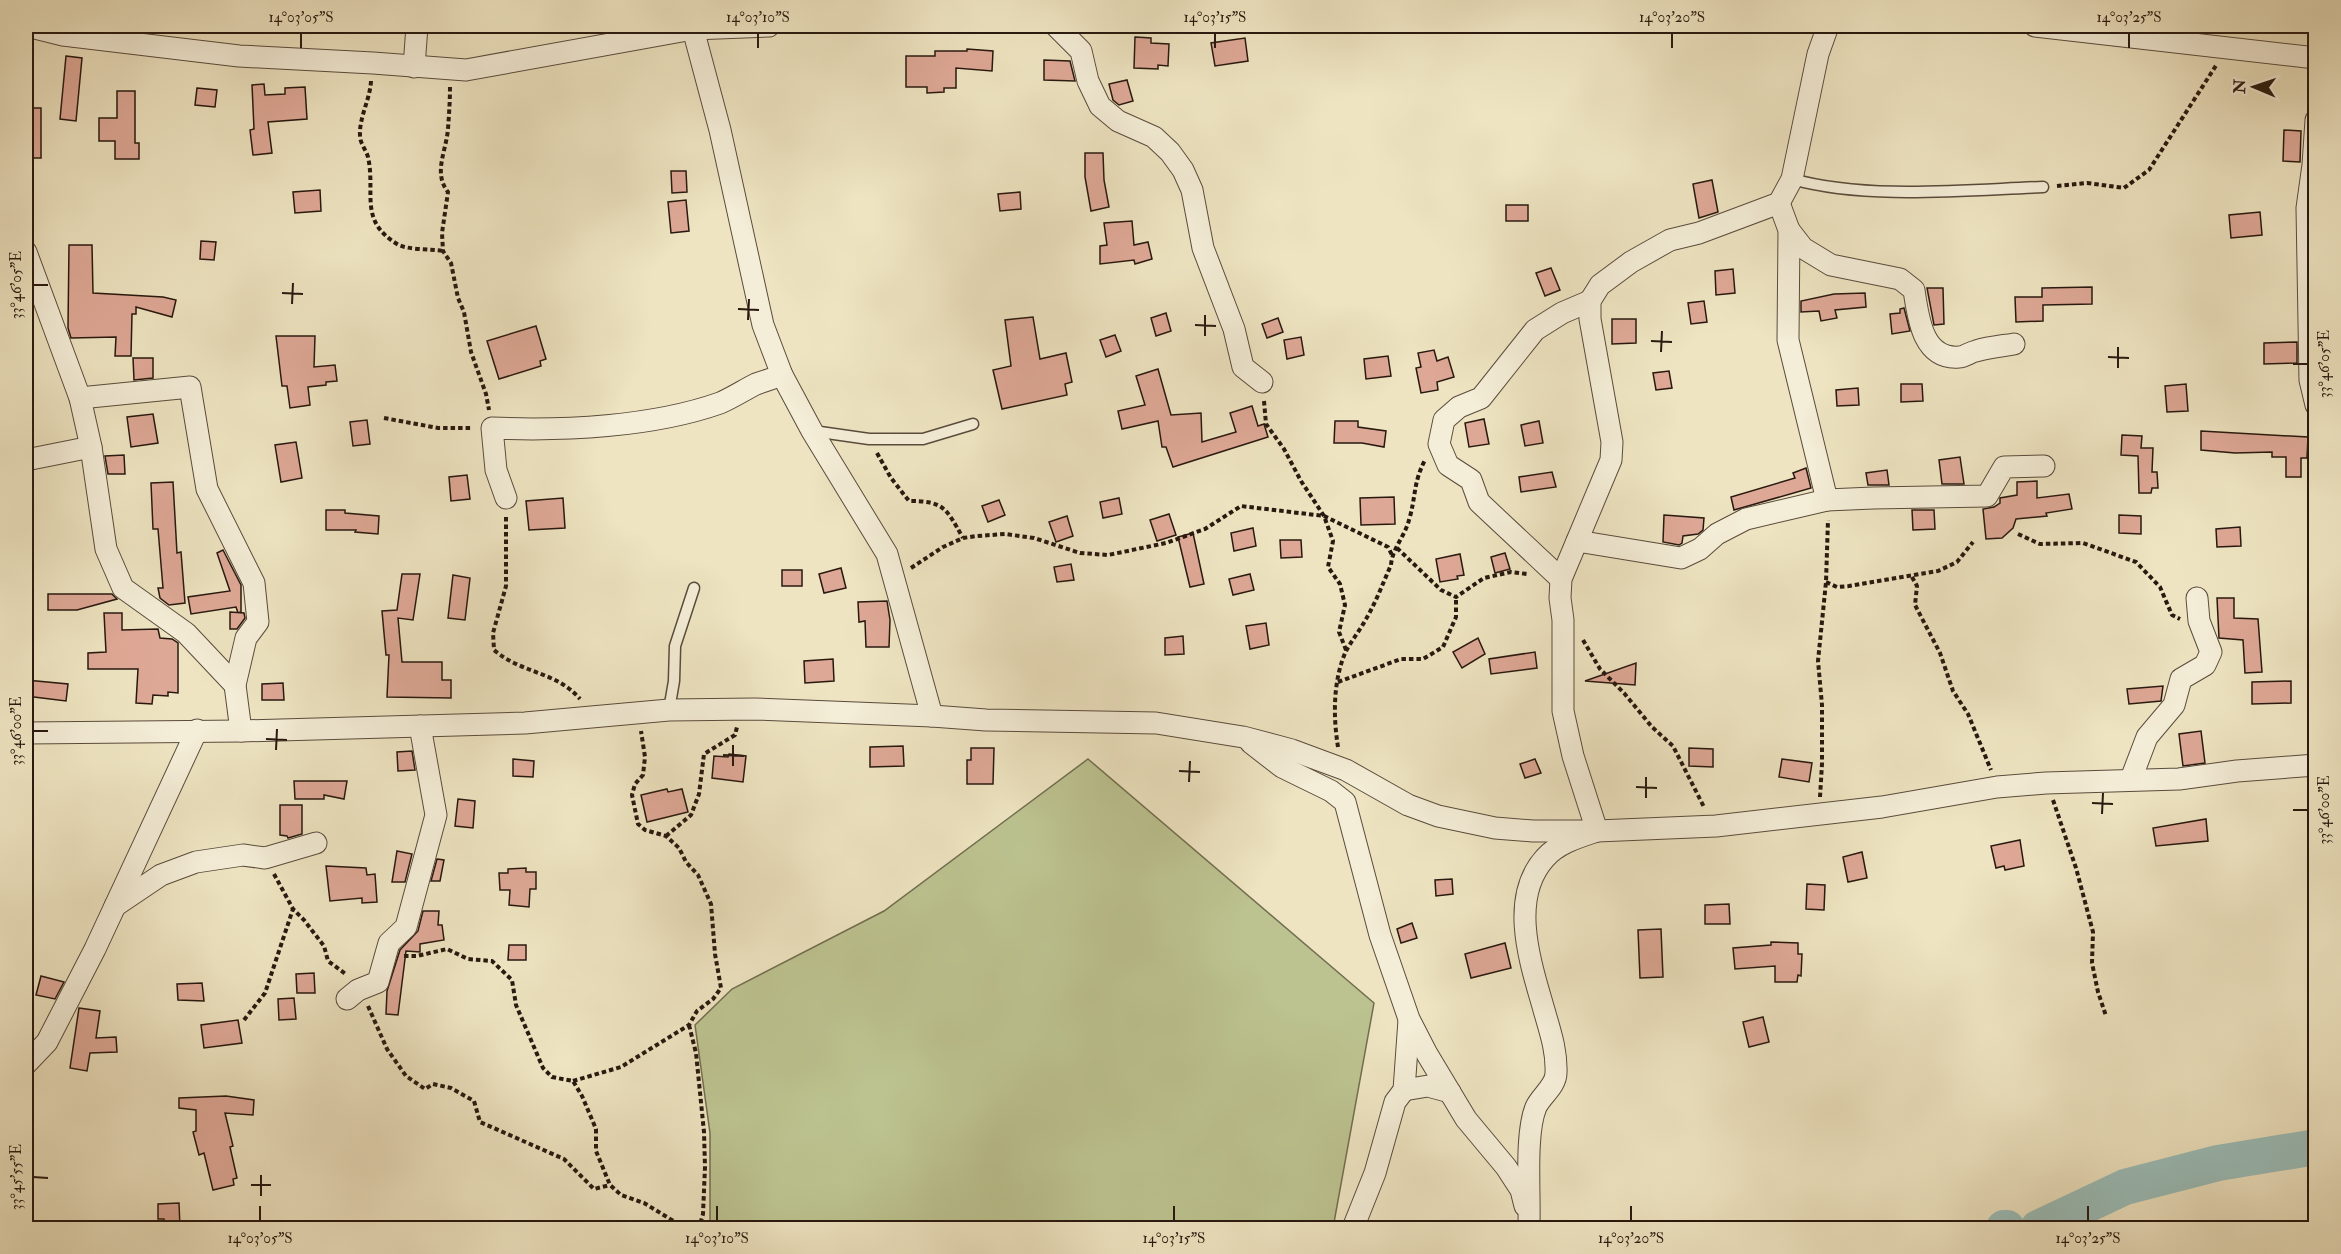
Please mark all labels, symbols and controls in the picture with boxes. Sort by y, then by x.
text: 14°03'05"S [268,8,334,27]
text: 14°03'10"S [726,8,790,27]
text: 14°03'15"S [1184,8,1246,27]
text: 14°03'20"S [1639,8,1705,27]
text: 14°03'25"S [2096,8,2162,27]
north arrow [2224,57,2284,117]
text: N [2230,78,2250,95]
text: 33°46'05"E [7,251,26,319]
text: 33°46'05"E [2315,330,2334,398]
text: 33°46'00"E [7,696,26,766]
text: 33°46'00"E [2315,775,2334,845]
text: 33°45'55"E [7,1144,26,1210]
text: 14°03'05"S [227,1229,293,1248]
text: 14°03'10"S [685,1229,749,1248]
text: 14°03'15"S [1143,1229,1205,1248]
text: 14°03'20"S [1598,1229,1664,1248]
text: 14°03'25"S [2055,1229,2121,1248]

